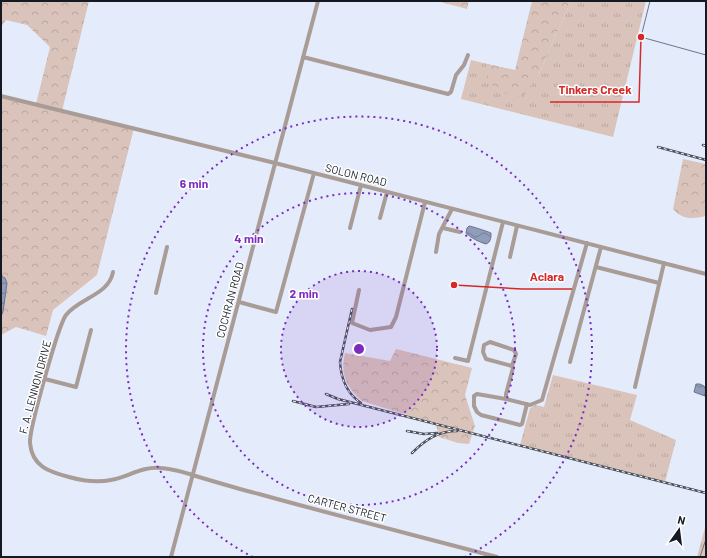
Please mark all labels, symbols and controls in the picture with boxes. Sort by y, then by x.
callout: Tinkers Creek [550,78,639,102]
text: Tinkers Creek [558,82,632,96]
street label: SOLON ROAD [324,161,388,188]
text: 6 min [180,176,208,190]
text: 4 min [234,231,264,245]
street label: COCHRAN ROAD [213,260,246,339]
callout: Aclara [522,265,572,289]
text: Aclara [530,269,564,283]
text: 2 min [290,286,318,300]
street label: F. A. LENNON DRIVE [16,338,53,435]
centre of rings [352,342,366,356]
street label: CARTER STREET [306,491,388,524]
north arrow [659,510,699,550]
text: N [676,513,687,527]

